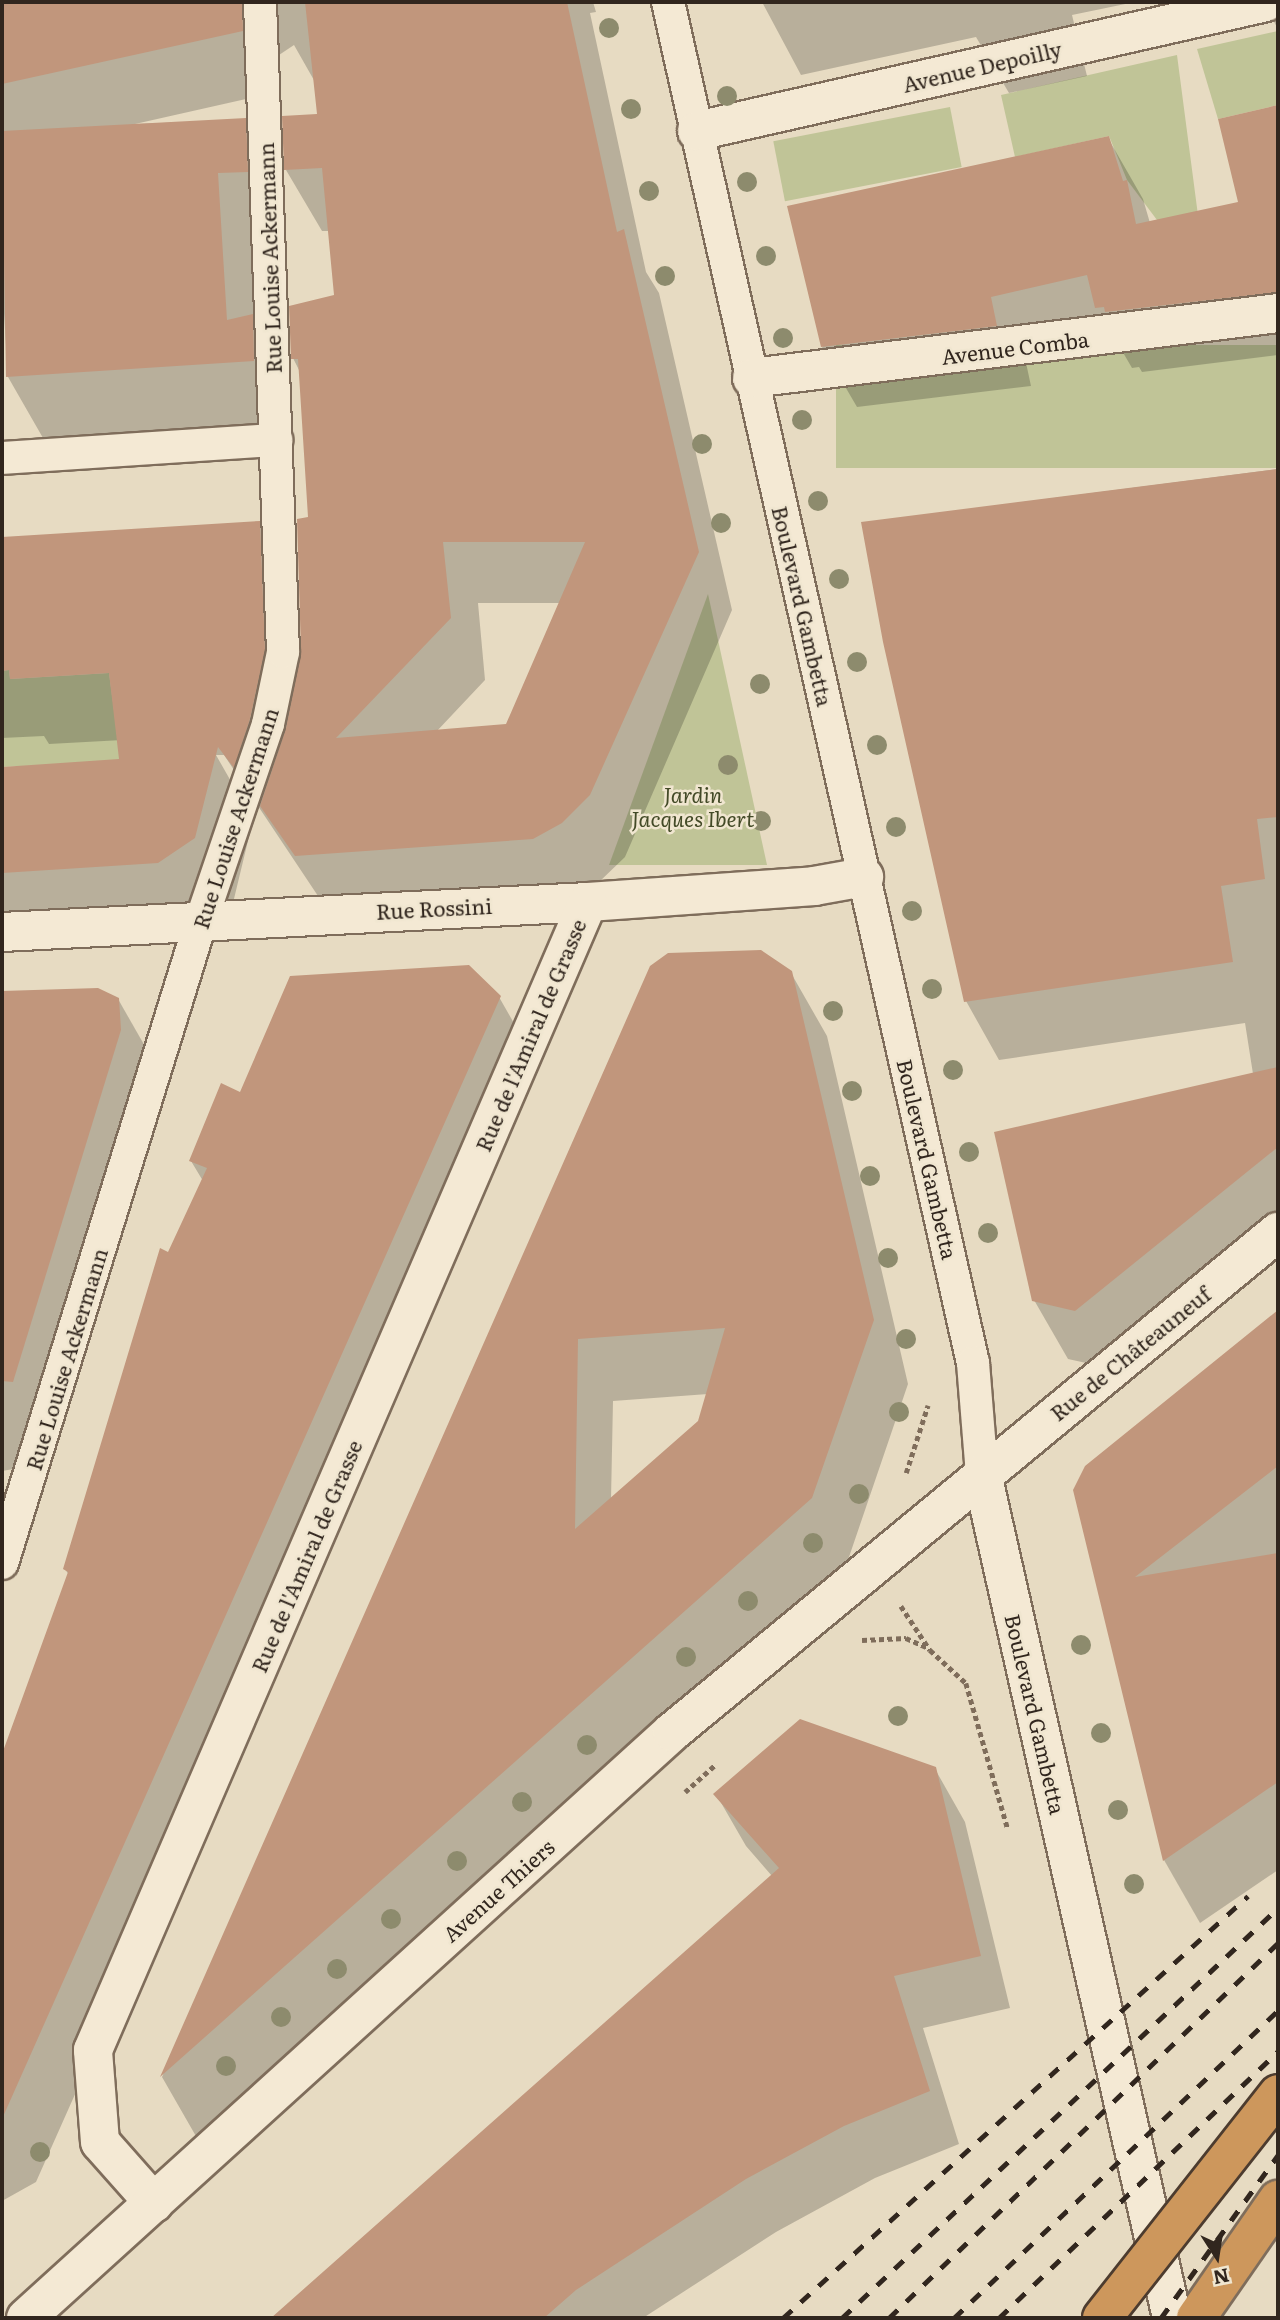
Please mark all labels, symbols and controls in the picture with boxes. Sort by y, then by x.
street label: Avenue Depoilly [900,35,1064,97]
street label: Rue Louise Ackermann [252,142,286,374]
street label: Avenue Comba [940,325,1090,369]
street label: Boulevard Gambetta [768,503,838,709]
street label: Rue Louise Ackermann [187,704,283,932]
park label: Jardin Jacques Ibert [632,781,754,831]
street label: Rue Rossini [375,892,493,924]
street label: Rue de l'Amiral de Grasse [470,915,590,1155]
street label: Boulevard Gambetta [893,1056,963,1262]
street label: Rue Louise Ackermann [20,1245,112,1473]
street label: Rue de Châteauneuf [1045,1281,1215,1425]
street label: Rue de l'Amiral de Grasse [246,1436,366,1676]
street label: Boulevard Gambetta [1001,1611,1071,1817]
street label: Avenue Thiers [437,1833,559,1947]
north arrow [1182,2222,1252,2292]
text: N [1211,2262,1232,2293]

